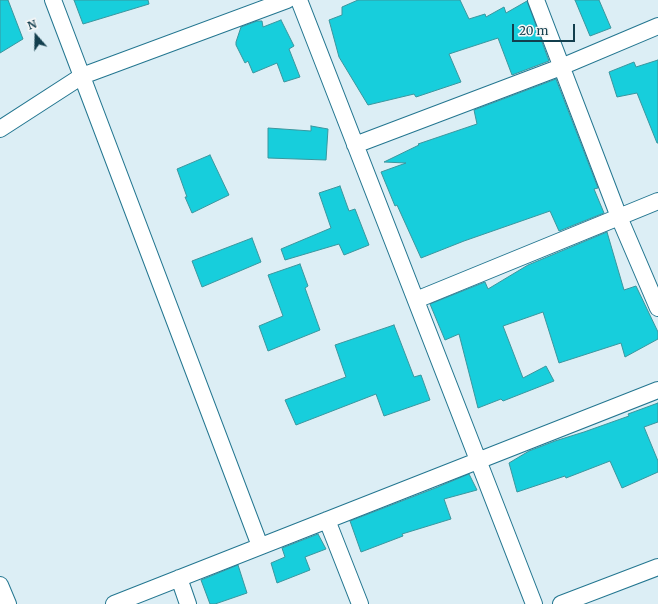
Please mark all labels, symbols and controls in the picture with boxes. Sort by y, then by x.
north arrow [16,16,56,56]
scale bar [514,16,577,42]
text: N [25,17,38,33]
text: 20 m [519,23,548,38]

